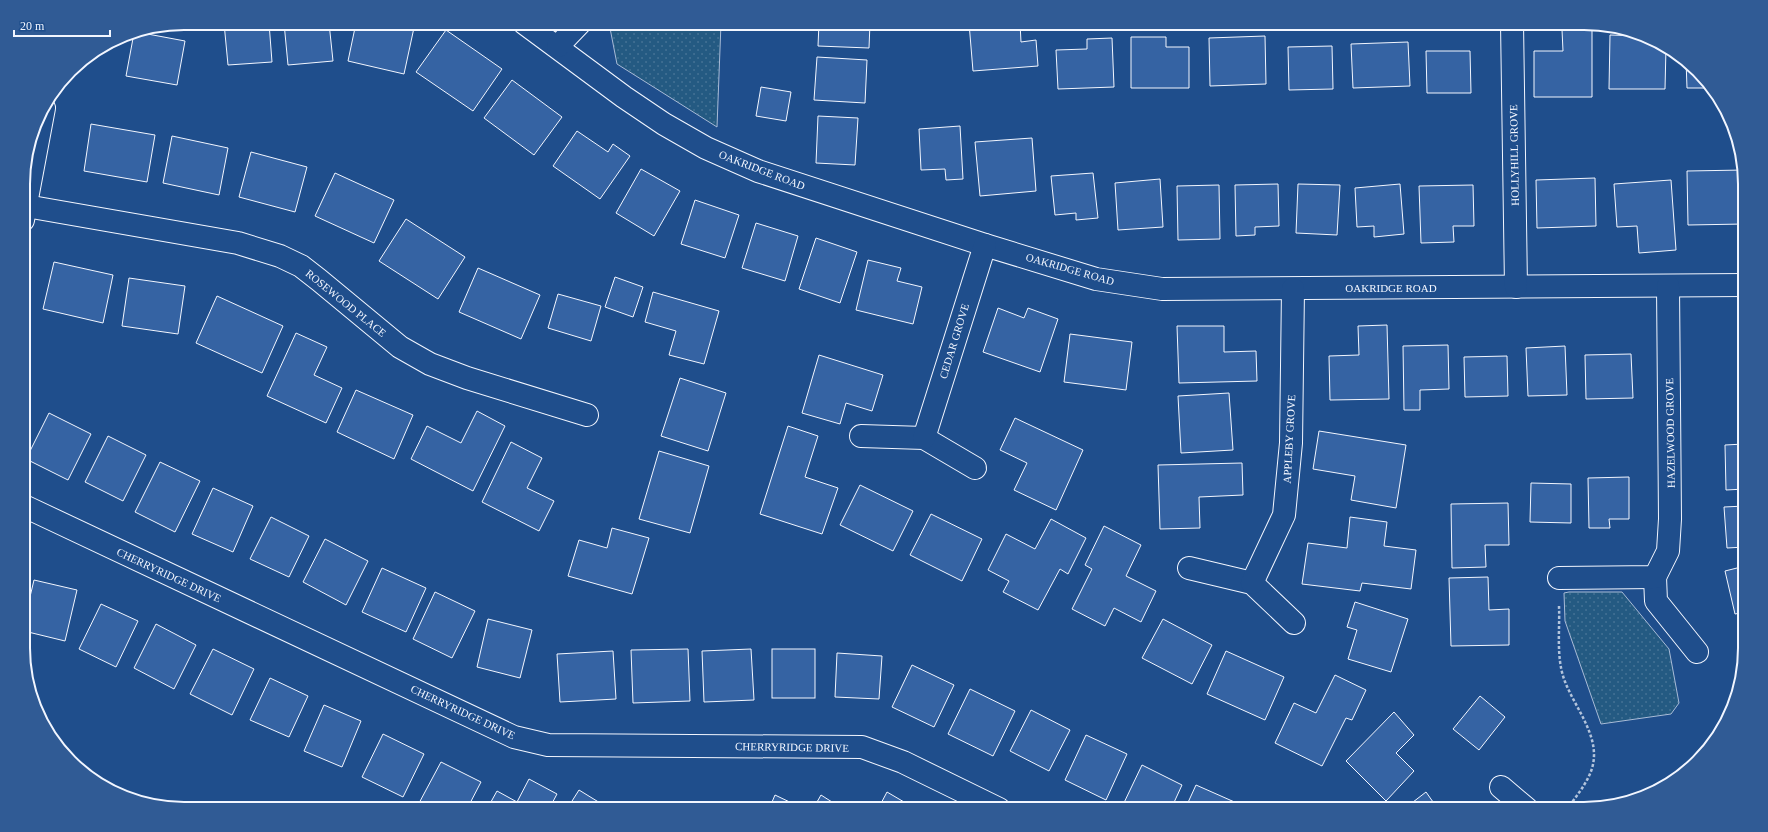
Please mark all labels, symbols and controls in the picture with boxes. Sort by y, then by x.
scale bar [14,12,110,38]
text: 20 m [20,19,45,33]
street label: HOLLYHILL GROVE [1507,104,1521,206]
street label: OAKRIDGE ROAD [717,148,807,192]
street label: OAKRIDGE ROAD [1024,251,1116,287]
street label: ROSEWOOD PLACE [303,267,389,339]
street label: OAKRIDGE ROAD [1345,282,1437,294]
street label: CEDAR GROVE [937,302,971,380]
street label: HAZELWOOD GROVE [1663,378,1677,488]
street label: APPLEBY GROVE [1281,394,1297,484]
street label: CHERRYRIDGE DRIVE [115,545,223,605]
street label: CHERRYRIDGE DRIVE [409,682,517,742]
street label: CHERRYRIDGE DRIVE [735,740,849,754]

